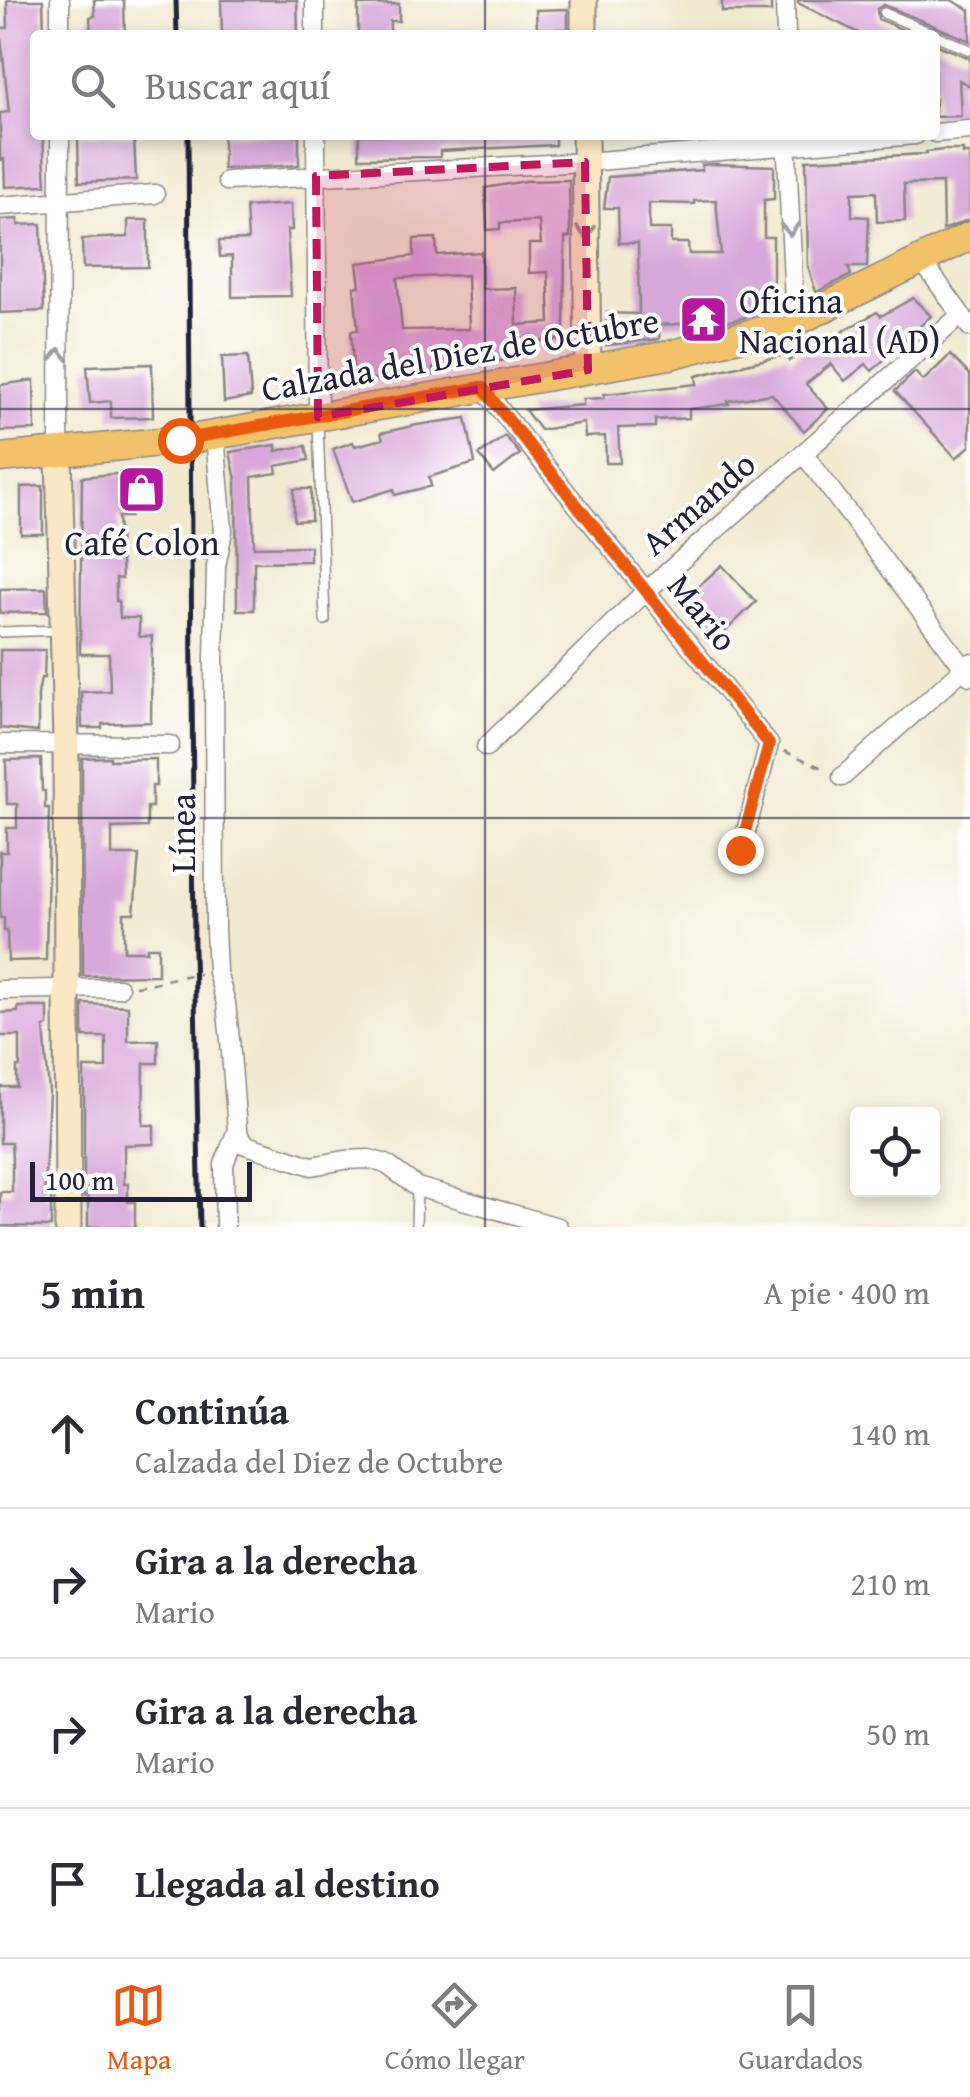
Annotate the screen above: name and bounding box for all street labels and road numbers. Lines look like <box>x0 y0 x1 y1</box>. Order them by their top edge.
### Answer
street label: Calzada del Diez de Octubre <box>257 294 663 414</box>
street label: Armando <box>630 439 766 567</box>
street label: Mario <box>656 562 750 662</box>
street label: Línea <box>157 793 208 873</box>

